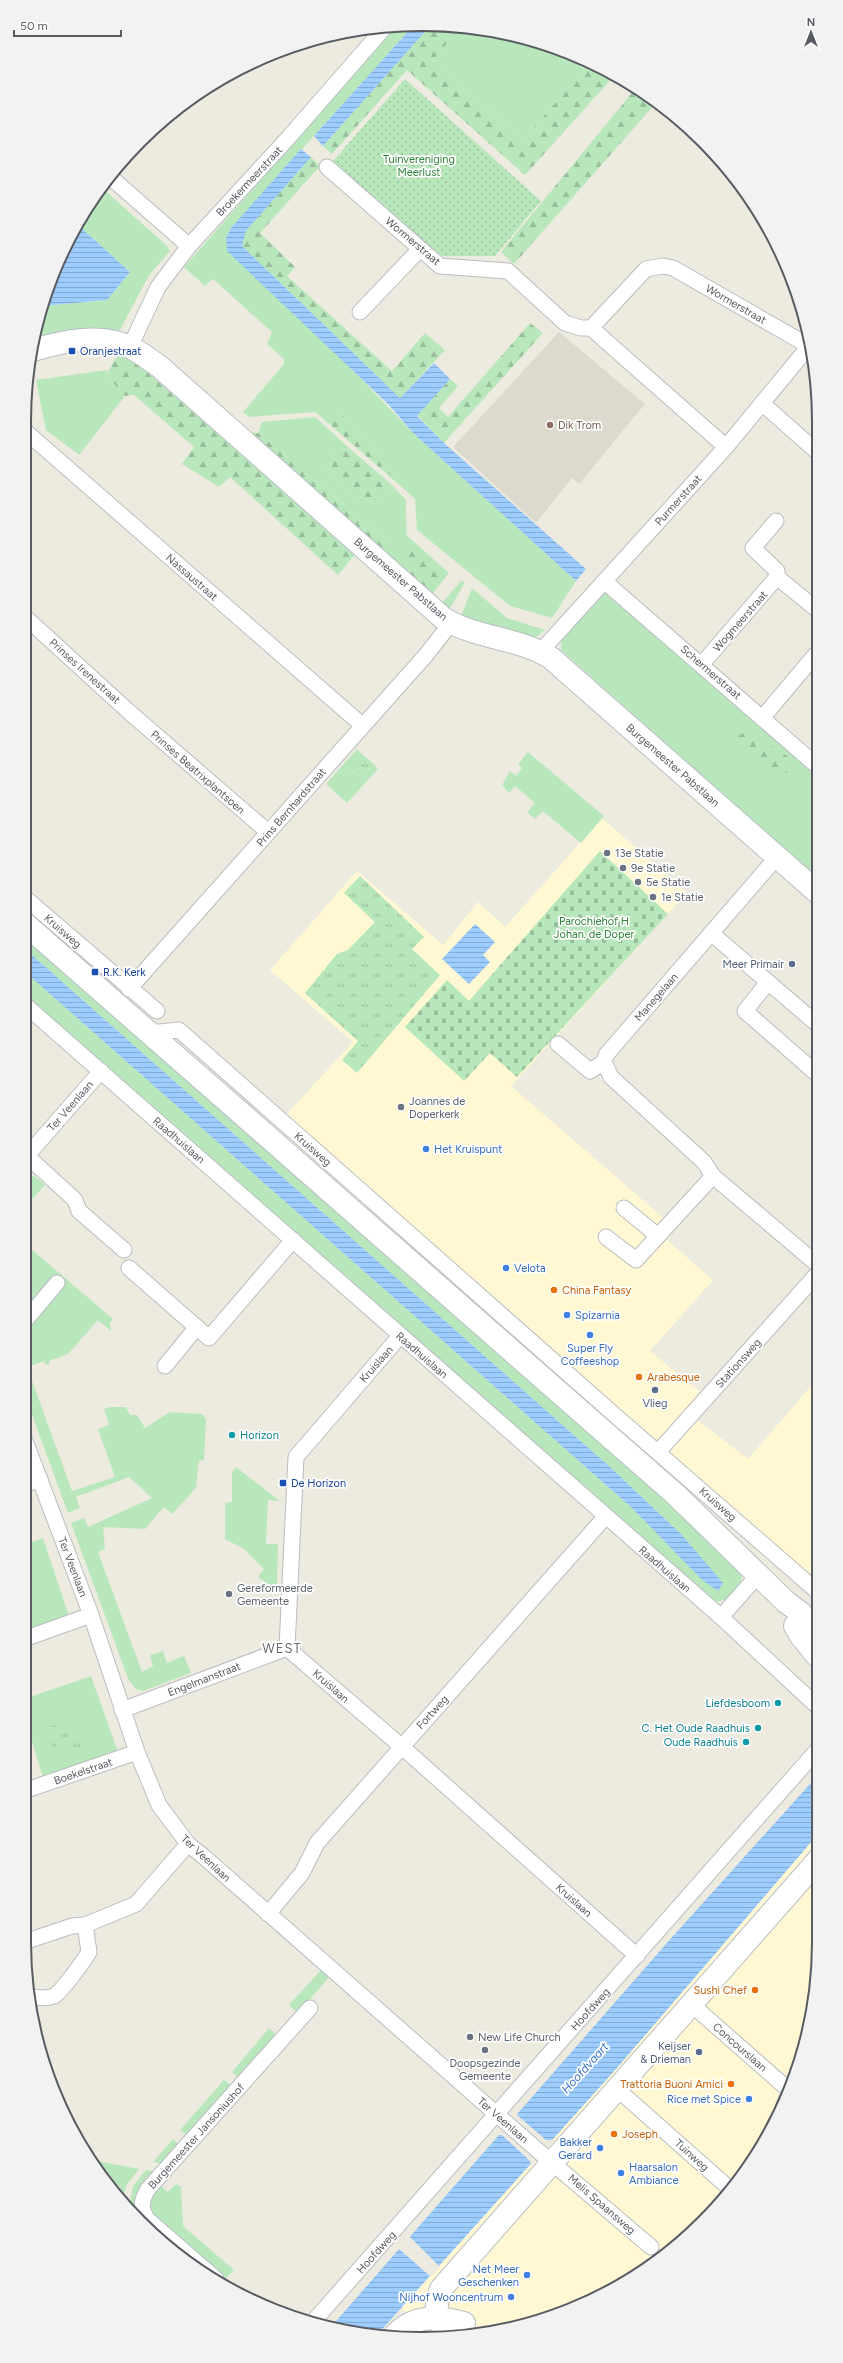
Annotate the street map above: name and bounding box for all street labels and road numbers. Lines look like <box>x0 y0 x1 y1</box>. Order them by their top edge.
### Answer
street label: Broekermeerstraat <box>213 144 285 219</box>
street label: Wormerstraat <box>383 215 443 268</box>
street label: Wormerstraat <box>703 282 768 327</box>
street label: Purmerstraat <box>652 472 704 528</box>
street label: Burgemeester Pabstlaan <box>351 535 450 623</box>
street label: Nassaustraat <box>163 551 220 603</box>
street label: Wogmeerstraat <box>710 588 770 654</box>
street label: Prinses Irenestraat <box>47 636 123 707</box>
street label: Schermerstraat <box>678 643 744 702</box>
street label: Burgemeester Pabstlaan <box>623 721 722 809</box>
street label: Prinses Beatrixplantsoen <box>148 728 247 817</box>
street label: Prins Bernhardstraat <box>254 766 329 849</box>
street label: Kruisweg <box>41 912 84 951</box>
street label: Manegelaan <box>632 971 681 1024</box>
street label: Ter Veenlaan <box>45 1078 96 1134</box>
street label: Raadhuislaan <box>150 1114 207 1166</box>
street label: Kruisweg <box>291 1130 334 1169</box>
street label: Raadhuislaan <box>393 1329 450 1381</box>
street label: Stationsweg <box>713 1336 764 1391</box>
street label: Kruislaan <box>357 1343 396 1385</box>
street label: Kruisweg <box>696 1485 739 1524</box>
street label: Ter Veenlaan <box>55 1535 90 1599</box>
street label: Raadhuislaan <box>636 1543 693 1595</box>
street label: Engelmanstraat <box>166 1660 242 1699</box>
street label: Kruislaan <box>310 1667 352 1706</box>
street label: Fortweg <box>414 1693 451 1732</box>
street label: Boekelstraat <box>52 1755 114 1788</box>
street label: Ter Veenlaan <box>178 1832 233 1885</box>
street label: Kruislaan <box>553 1881 594 1920</box>
street label: Hoofdweg <box>568 1985 613 2033</box>
street label: Concourslaan <box>710 2020 769 2074</box>
street label: Burgemeester Jansoniushof <box>146 2080 248 2192</box>
street label: Ter Veenlaan <box>475 2095 531 2146</box>
street label: Tuinweg <box>672 2137 711 2174</box>
street label: Melis Spaansweg <box>565 2172 638 2237</box>
street label: Hoofdweg <box>354 2228 399 2276</box>

